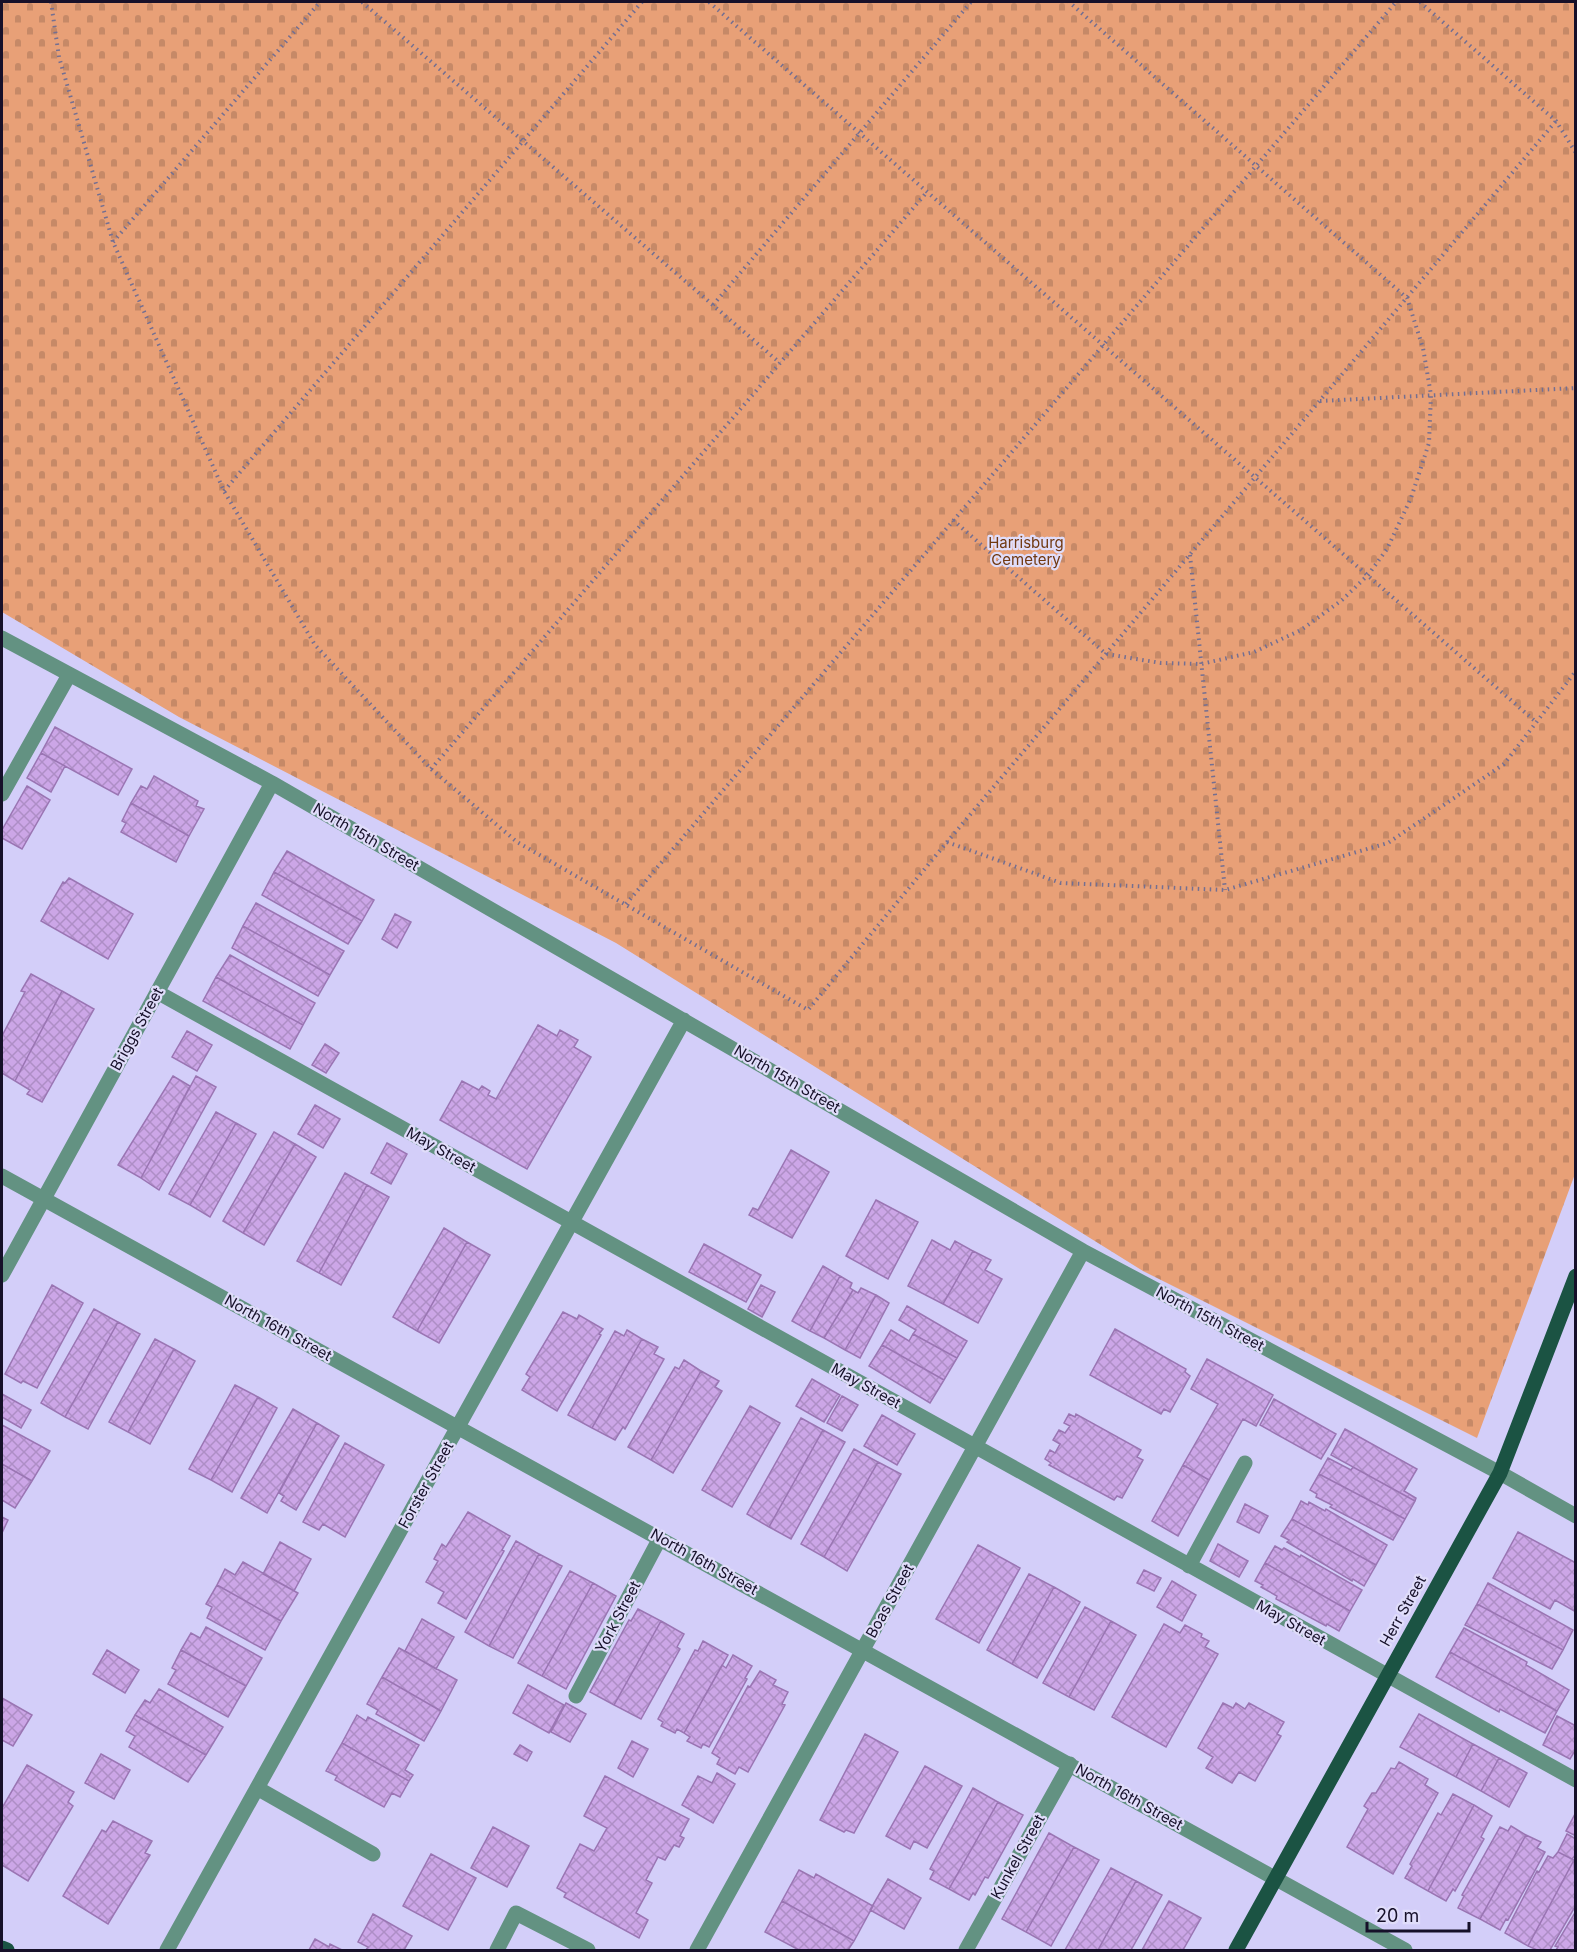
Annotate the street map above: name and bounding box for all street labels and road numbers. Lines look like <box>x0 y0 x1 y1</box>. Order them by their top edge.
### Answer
street label: North 15th Street <box>310 798 423 875</box>
street label: Briggs Street <box>106 984 167 1074</box>
street label: North 15th Street <box>731 1040 844 1117</box>
street label: May Street <box>403 1123 479 1177</box>
street label: North 15th Street <box>1153 1282 1268 1355</box>
street label: North 16th Street <box>221 1290 335 1365</box>
street label: May Street <box>828 1359 904 1413</box>
street label: Forster Street <box>394 1438 457 1532</box>
street label: North 16th Street <box>647 1524 761 1599</box>
street label: Boas Street <box>861 1560 918 1641</box>
street label: Herr Street <box>1375 1572 1430 1649</box>
street label: York Street <box>591 1577 644 1656</box>
street label: May Street <box>1253 1596 1329 1650</box>
street label: North 16th Street <box>1072 1759 1186 1834</box>
street label: Kunkel Street <box>986 1811 1049 1903</box>

